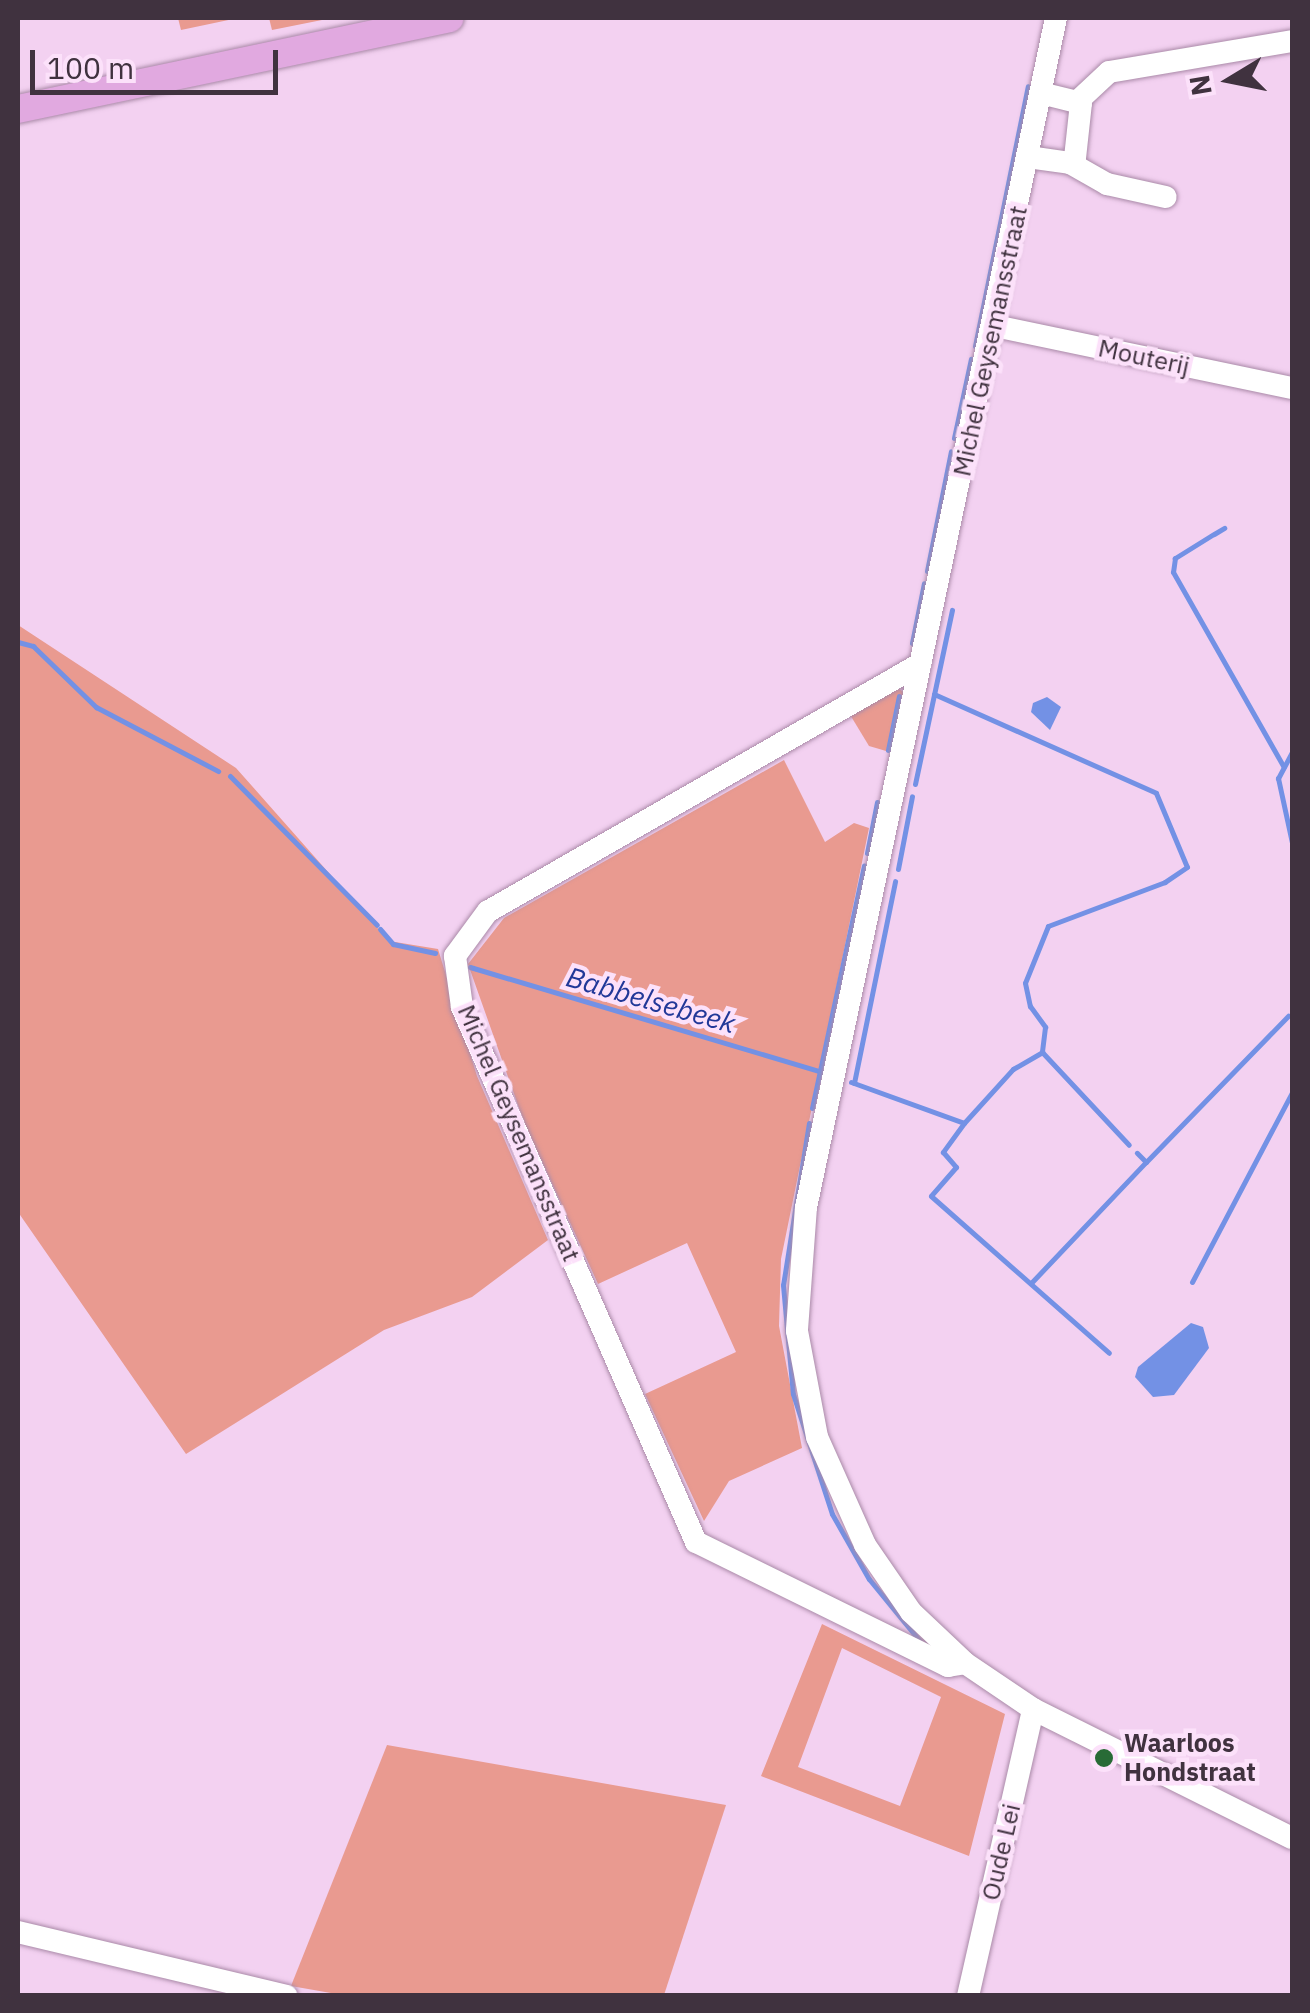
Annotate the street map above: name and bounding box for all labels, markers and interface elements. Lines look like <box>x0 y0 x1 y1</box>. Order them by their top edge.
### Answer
scale bar <box>35 30 282 92</box>
north arrow <box>1180 30 1280 130</box>
text: 100 m <box>47 48 134 87</box>
text: N <box>1180 72 1220 98</box>
street label: Michel Geysemansstraat <box>947 203 1033 479</box>
street label: Mouterij <box>1096 333 1192 381</box>
water label: Babbelsebeek <box>563 960 739 1040</box>
street label: Michel Geysemansstraat <box>451 1000 587 1266</box>
place label: Waarloos Hondstraat <box>1124 1729 1256 1788</box>
marker: Waarloos Hondstraat <box>1093 1747 1115 1769</box>
street label: Oude Lei <box>975 1801 1027 1903</box>

